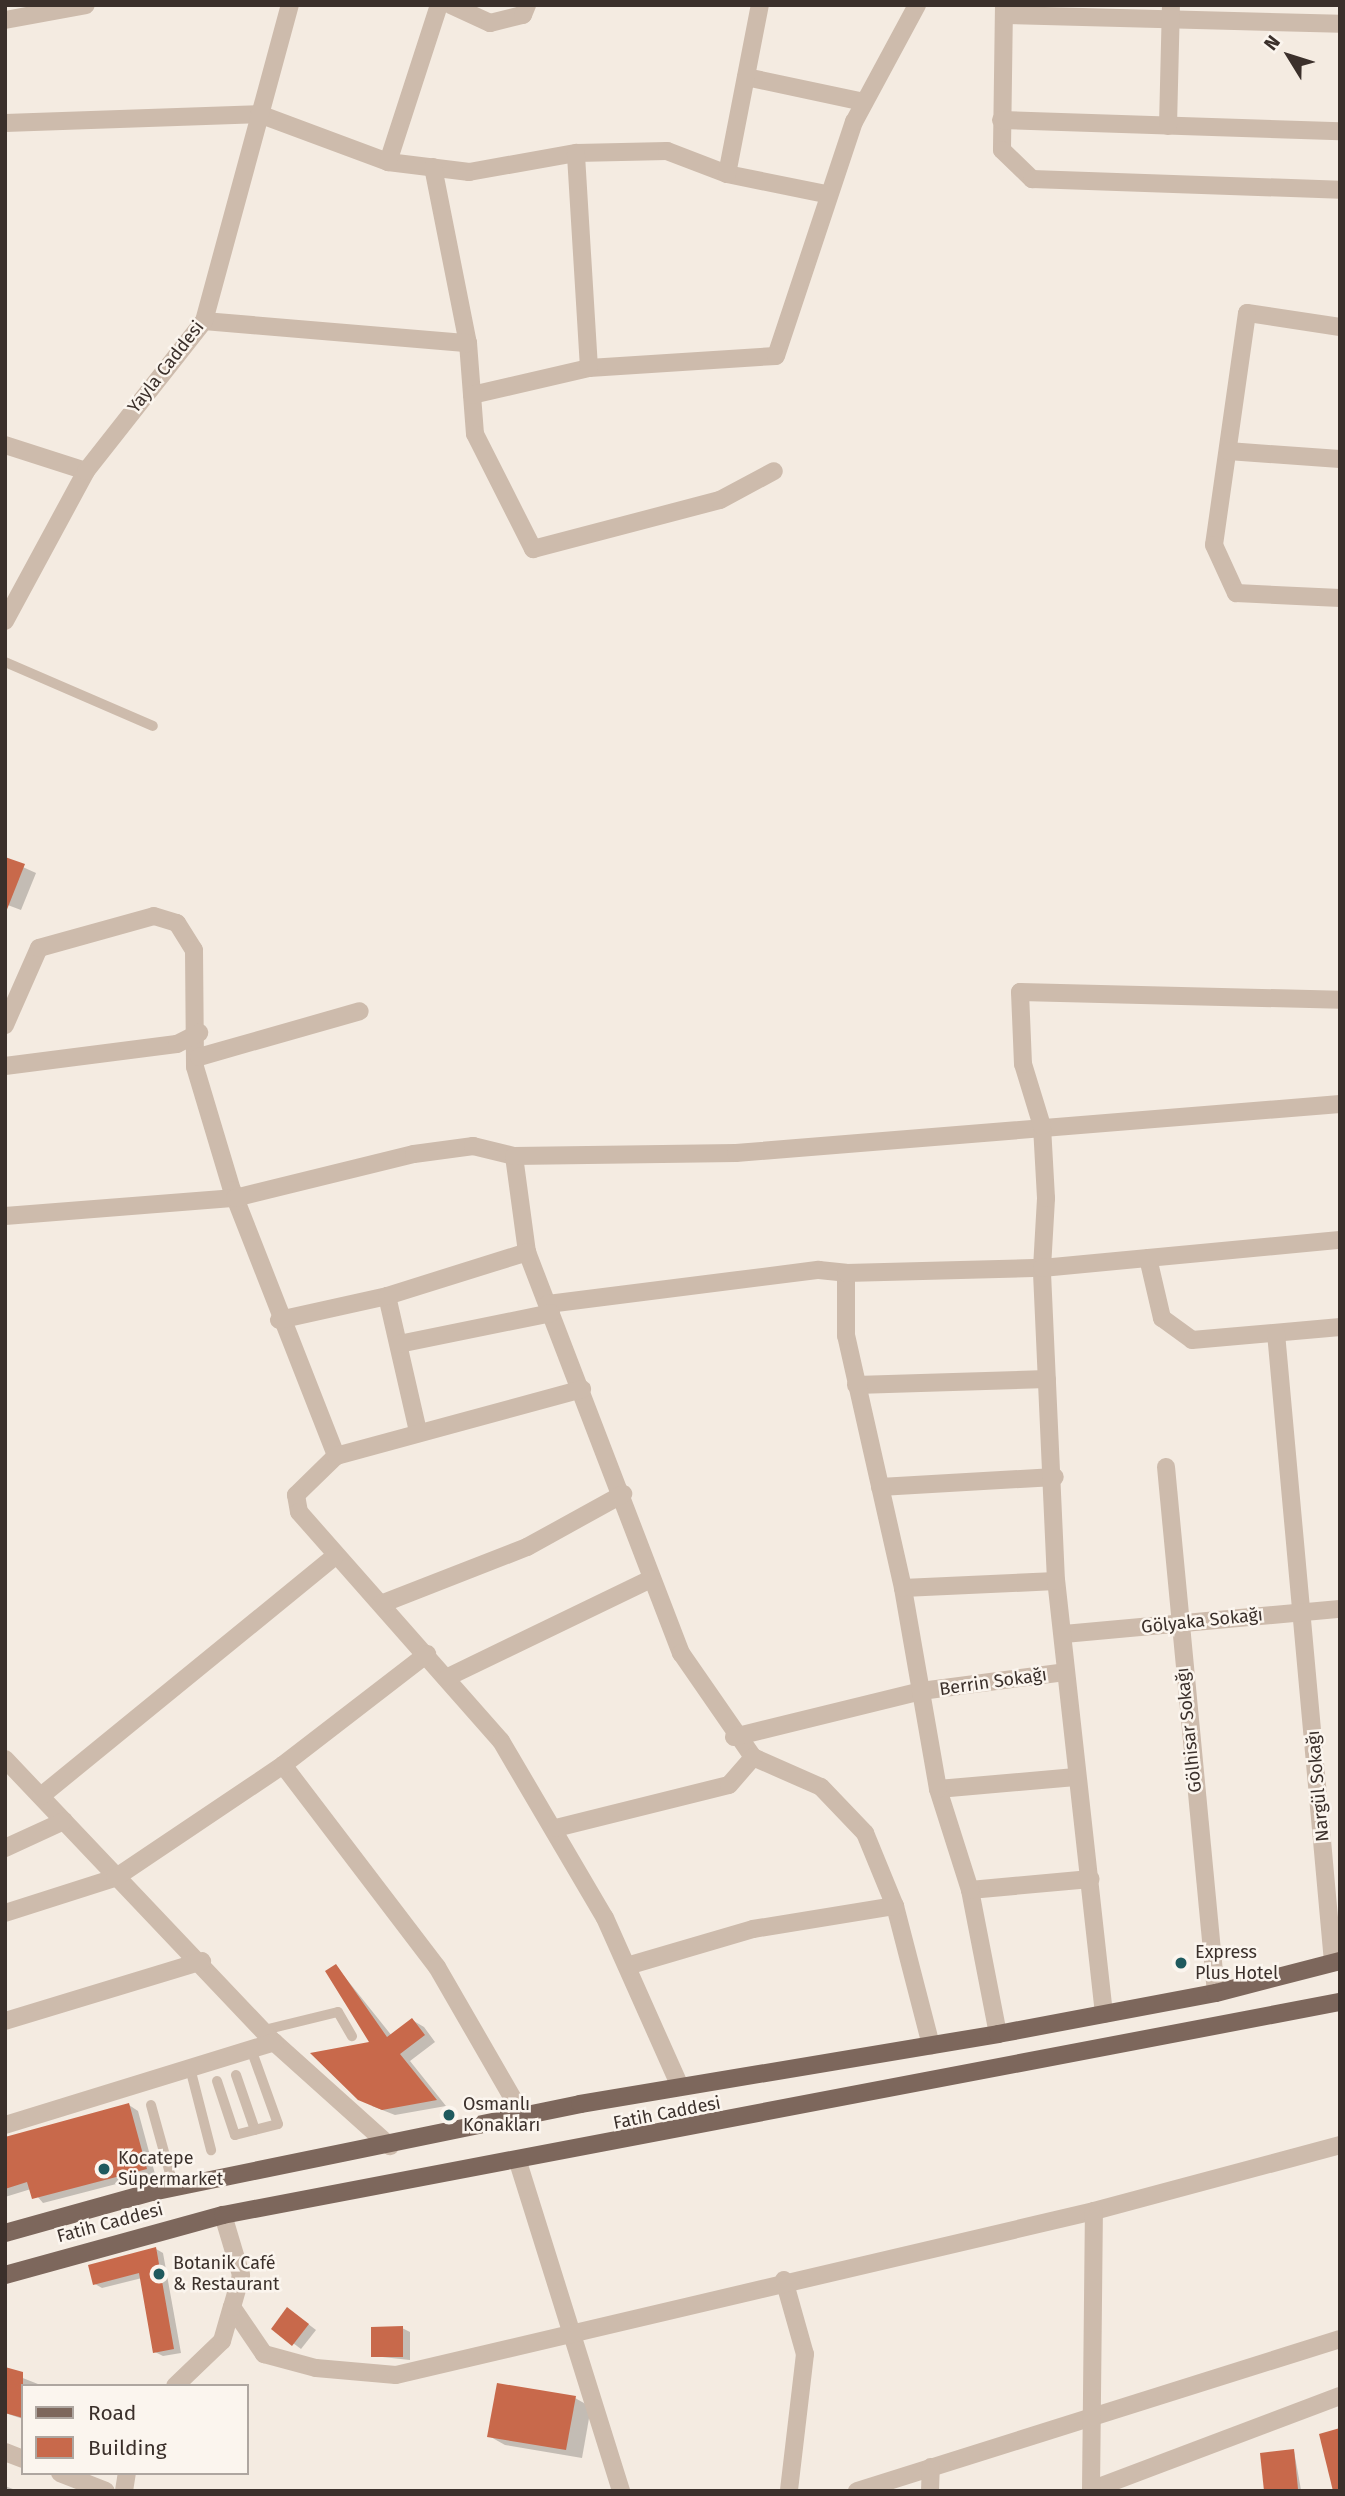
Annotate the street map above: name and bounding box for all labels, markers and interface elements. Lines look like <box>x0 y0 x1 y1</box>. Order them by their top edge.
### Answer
north arrow <box>1254 21 1324 91</box>
text: N <box>1259 31 1285 55</box>
street label: Yayla Caddesi <box>123 317 209 417</box>
street label: Gölyaka Sokağı <box>1140 1604 1264 1638</box>
street label: Berrin Sokağı <box>938 1664 1048 1700</box>
street label: Gölhisar Sokağı <box>1172 1666 1206 1794</box>
street label: Nargül Sokağı <box>1302 1729 1334 1843</box>
place label: Express Plus Hotel <box>1195 1942 1278 1984</box>
marker: Express Plus Hotel <box>1173 1955 1189 1971</box>
street label: Fatih Caddesi <box>611 2092 723 2134</box>
place label: Osmanlı Konakları <box>463 2094 540 2136</box>
marker: Osmanlı Konakları <box>441 2107 457 2123</box>
place label: Kocatepe Süpermarket <box>118 2148 223 2190</box>
marker: Kocatepe Süpermarket <box>96 2161 112 2177</box>
street label: Fatih Caddesi <box>55 2198 165 2248</box>
place label: Botanik Café & Restaurant <box>173 2253 280 2296</box>
marker: Botanik Café & Restaurant <box>151 2266 167 2282</box>
legend <box>21 2384 248 2475</box>
text: Road <box>88 2400 136 2426</box>
text: Building <box>88 2435 167 2461</box>

